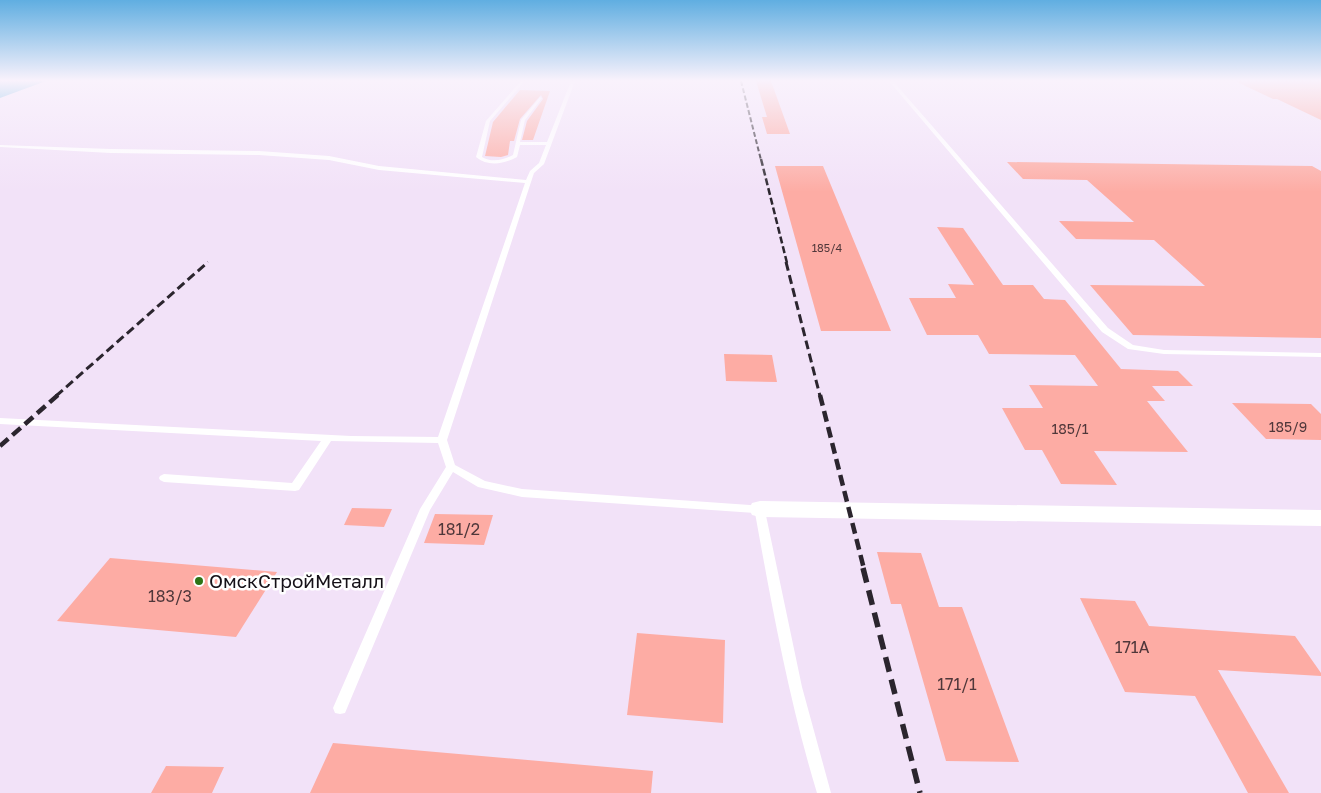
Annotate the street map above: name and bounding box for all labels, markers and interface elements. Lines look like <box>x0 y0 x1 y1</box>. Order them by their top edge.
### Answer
house number: 185/4 <box>812 241 842 254</box>
house number: 185/9 <box>1269 418 1307 435</box>
house number: 185/1 <box>1052 420 1089 437</box>
house number: 181/2 <box>438 519 480 539</box>
place label: ОмскСтройМеталл <box>209 569 384 592</box>
marker: ОмскСтройМеталл <box>193 575 205 587</box>
house number: 183/3 <box>148 586 192 606</box>
house number: 171А <box>1115 637 1150 657</box>
house number: 171/1 <box>937 674 977 694</box>

